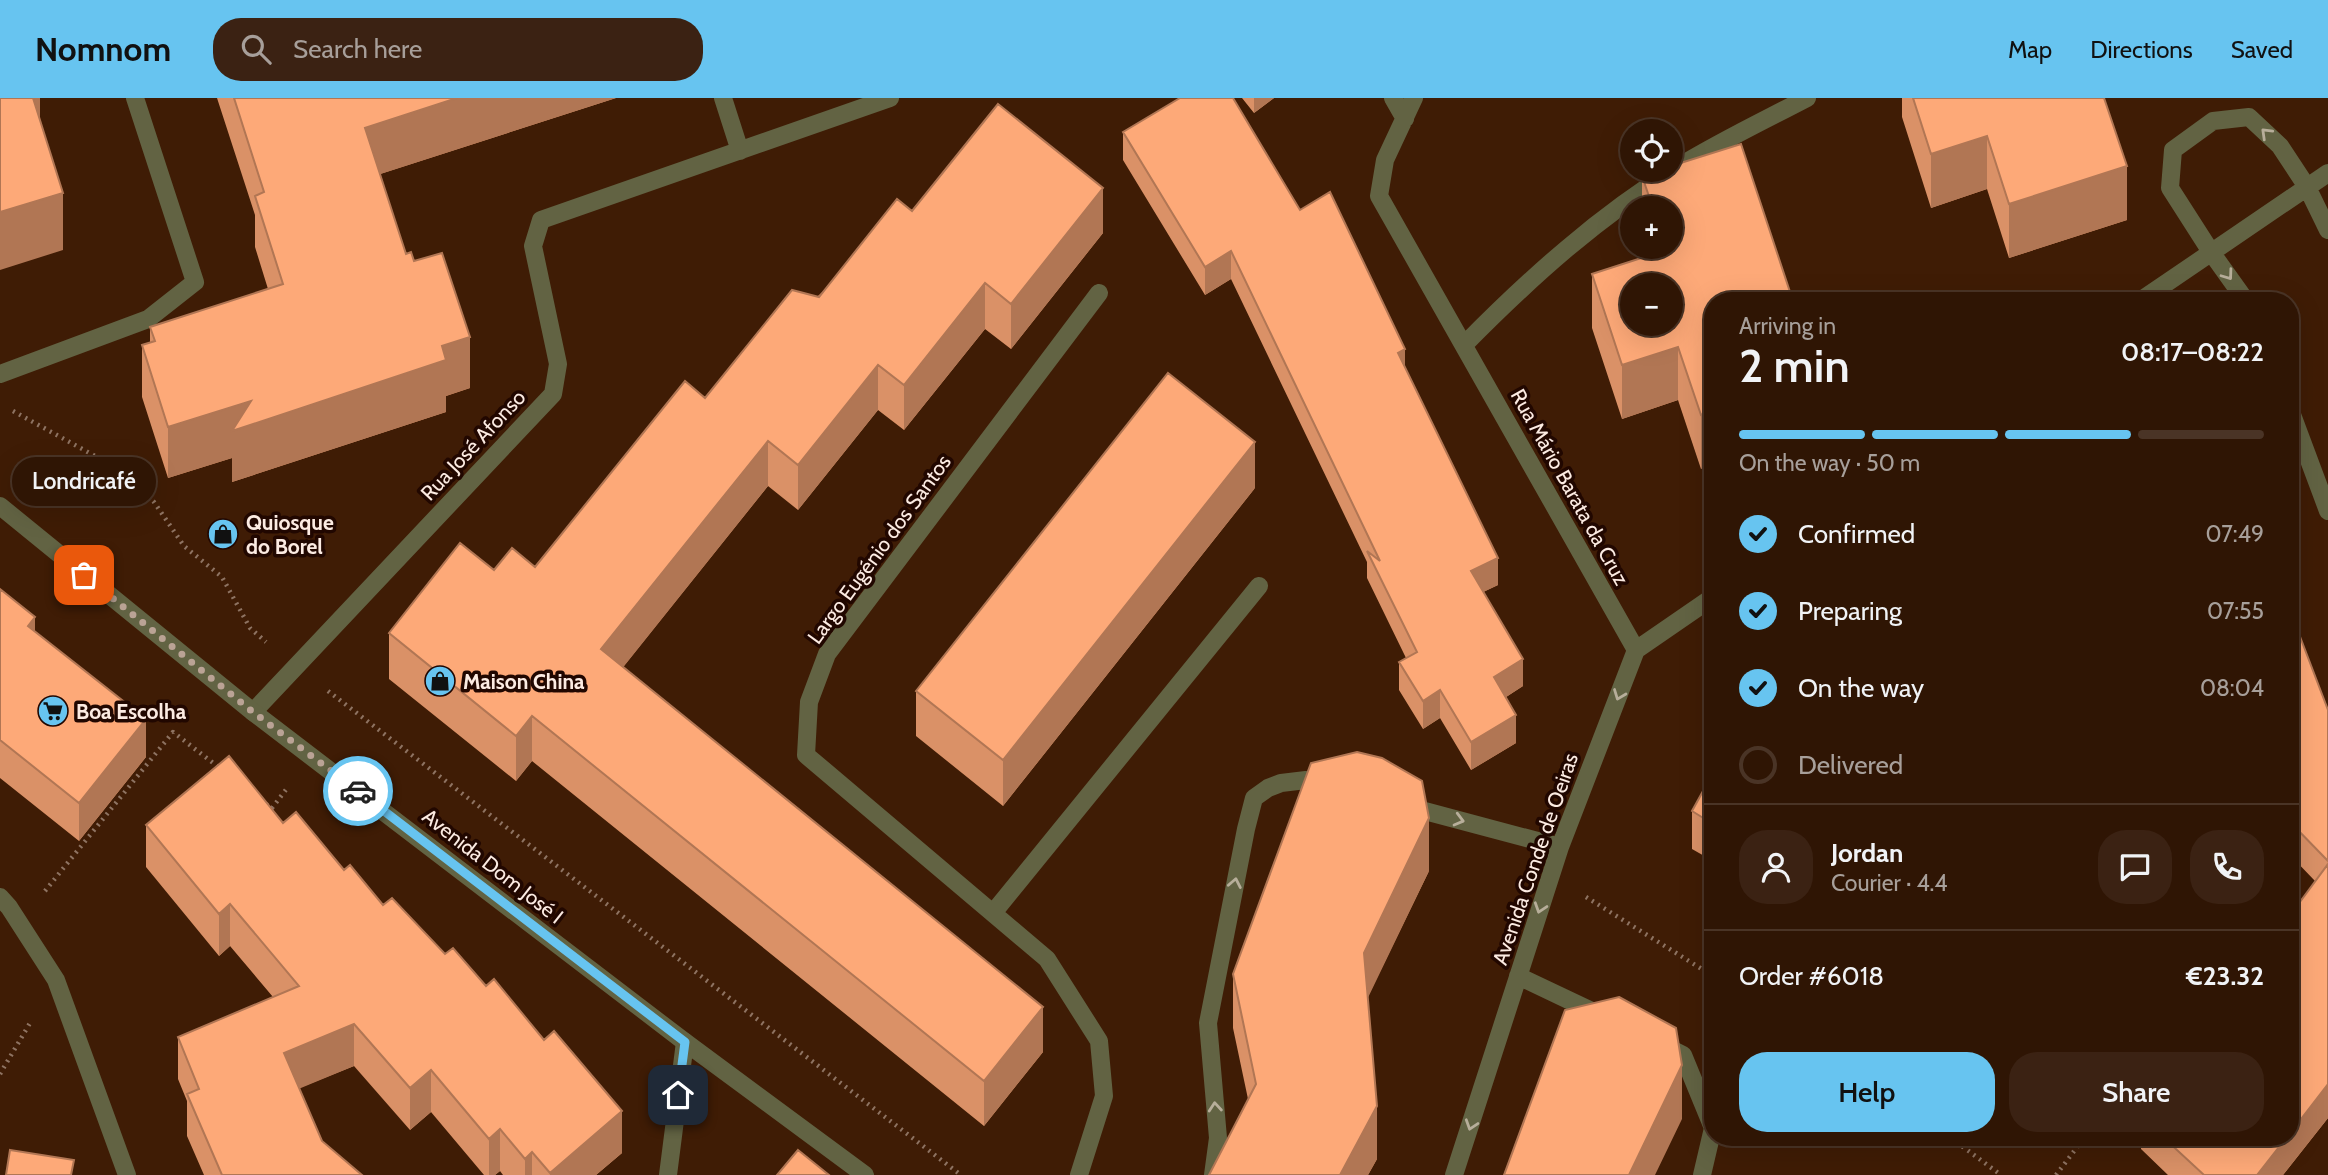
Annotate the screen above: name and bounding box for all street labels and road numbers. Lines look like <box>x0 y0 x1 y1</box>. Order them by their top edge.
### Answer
street label: Rua José Afonso <box>415 385 531 505</box>
street label: Rua Mário Barata da Cruz <box>1506 385 1634 589</box>
street label: Largo Eugénio dos Santos <box>802 449 956 648</box>
street label: Avenida Conde de Oeiras <box>1487 749 1583 968</box>
street label: Avenida Dom José I <box>418 803 568 929</box>

